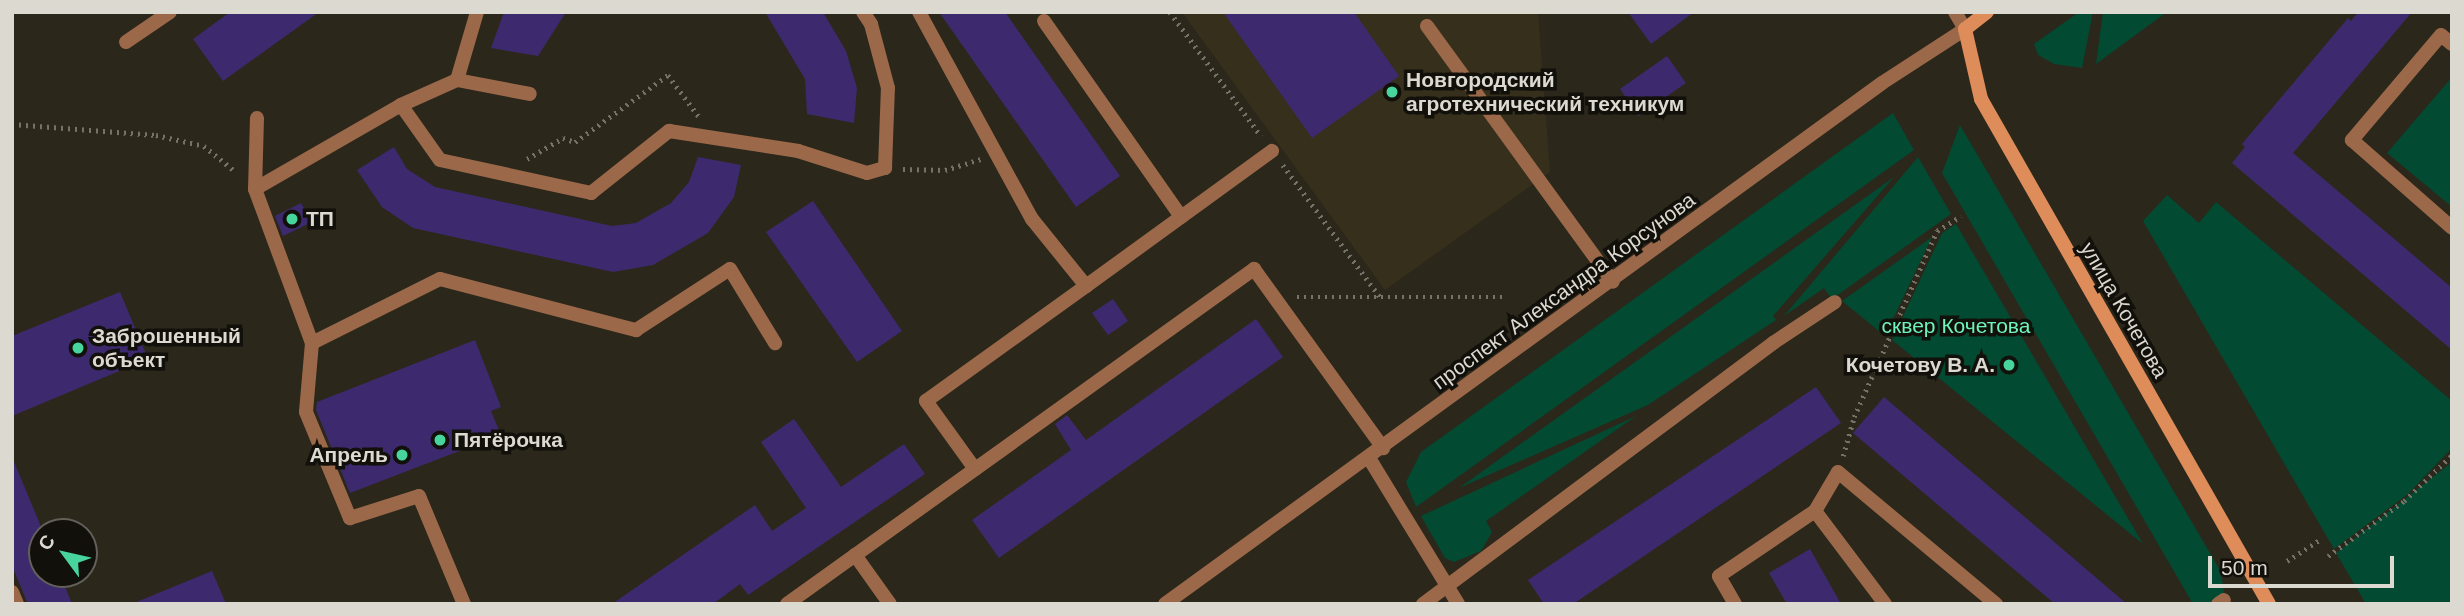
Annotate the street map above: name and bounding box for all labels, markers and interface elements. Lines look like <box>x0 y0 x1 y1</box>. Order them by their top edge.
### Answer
place label: Новгородский агротехнический техникум <box>1406 67 1684 117</box>
marker: Новгородский агротехнический техникум <box>1384 84 1400 100</box>
street label: проспект Александра Корсунова <box>1428 187 1700 395</box>
place label: ТП <box>306 206 334 232</box>
marker: ТП <box>284 211 300 227</box>
street label: улица Кочетова <box>2075 238 2173 382</box>
park label: сквер Кочетова <box>1882 313 2030 339</box>
place label: Заброшенный объект <box>92 323 241 373</box>
marker: Заброшенный объект <box>70 340 86 356</box>
place label: Кочетову В. А. <box>1846 352 1995 378</box>
marker: Кочетову В. А. <box>2001 357 2017 373</box>
place label: Пятёрочка <box>454 427 563 453</box>
marker: Пятёрочка <box>432 432 448 448</box>
place label: Апрель <box>309 442 388 468</box>
marker: Апрель <box>394 447 410 463</box>
north arrow <box>28 518 98 588</box>
text: С <box>34 531 59 554</box>
scale bar <box>2212 542 2398 586</box>
text: 50 m <box>2221 556 2268 579</box>

